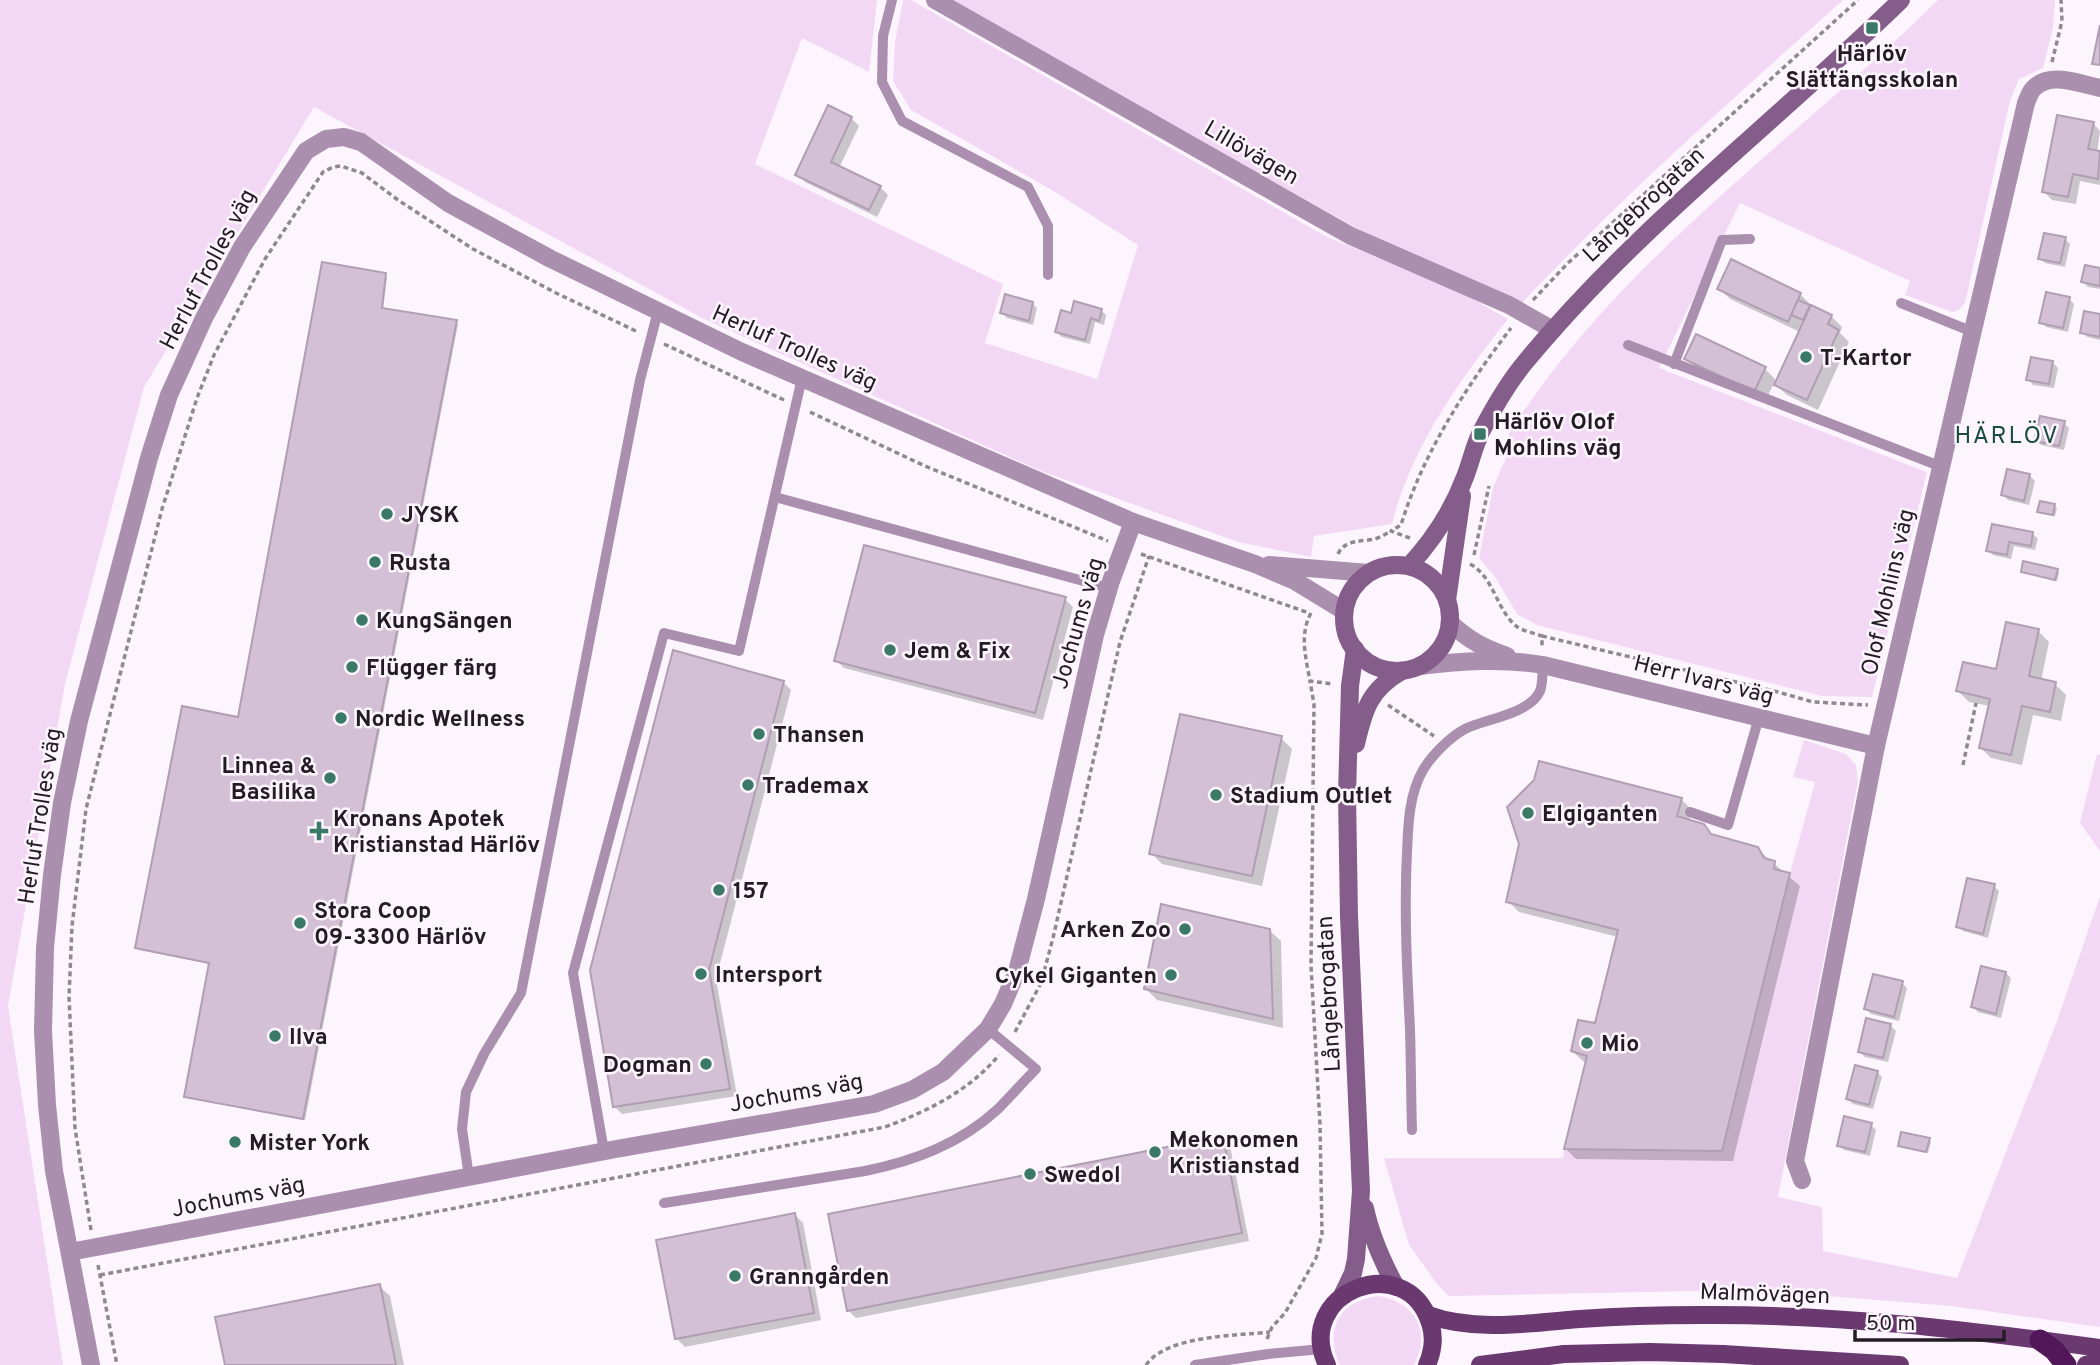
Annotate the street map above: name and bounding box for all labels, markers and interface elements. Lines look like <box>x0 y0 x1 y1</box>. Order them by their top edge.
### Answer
marker: Härlöv Slättängsskolan <box>1864 20 1880 36</box>
place label: Härlöv Slättängsskolan <box>1786 41 1958 96</box>
street label: Lillövägen <box>1198 115 1304 193</box>
street label: Långebrogatan <box>1578 142 1712 270</box>
street label: Herluf Trolles väg <box>155 185 264 356</box>
street label: Herluf Trolles väg <box>707 300 881 399</box>
place label: T-Kartor <box>1820 345 1912 374</box>
marker: T-Kartor <box>1798 349 1814 365</box>
place label: Härlöv Olof Mohlins väg <box>1494 409 1622 464</box>
district label: HÄRLÖV <box>1954 420 2060 452</box>
marker: Härlöv Olof Mohlins väg <box>1472 426 1488 442</box>
place label: JYSK <box>401 502 460 531</box>
marker: JYSK <box>379 506 395 522</box>
street label: Olof Mohlins väg <box>1856 506 1923 679</box>
place label: Rusta <box>389 550 451 579</box>
marker: Rusta <box>367 554 383 570</box>
street label: Jochums väg <box>1047 555 1112 693</box>
place label: KungSängen <box>376 608 513 637</box>
marker: KungSängen <box>354 612 370 628</box>
place label: Jem & Fix <box>904 638 1011 667</box>
marker: Jem & Fix <box>882 642 898 658</box>
street label: Herr Ivars väg <box>1630 650 1776 713</box>
place label: Flügger färg <box>366 655 497 684</box>
marker: Flügger färg <box>344 659 360 675</box>
place label: Nordic Wellness <box>355 706 525 735</box>
marker: Nordic Wellness <box>333 710 349 726</box>
place label: Thansen <box>773 722 865 751</box>
street label: Herluf Trolles väg <box>13 726 70 907</box>
marker: Thansen <box>751 726 767 742</box>
place label: Linnea & Basilika <box>221 753 316 808</box>
marker: Linnea & Basilika <box>322 770 338 786</box>
place label: Trademax <box>762 773 869 802</box>
marker: Trademax <box>740 777 756 793</box>
place label: Stadium Outlet <box>1230 783 1392 812</box>
marker: Stadium Outlet <box>1208 787 1224 803</box>
place label: Elgiganten <box>1542 801 1658 830</box>
marker: Elgiganten <box>1520 805 1536 821</box>
place label: Kronans Apotek Kristianstad Härlöv <box>333 806 540 861</box>
marker: Kronans Apotek Kristianstad Härlöv <box>311 823 327 839</box>
place label: 157 <box>733 878 769 907</box>
marker: 157 <box>711 882 727 898</box>
place label: Stora Coop 09-3300 Härlöv <box>314 898 487 953</box>
marker: Stora Coop 09-3300 Härlöv <box>292 915 308 931</box>
street label: Långebrogatan <box>1312 915 1349 1073</box>
place label: Arken Zoo <box>1060 917 1171 946</box>
marker: Arken Zoo <box>1177 921 1193 937</box>
place label: Intersport <box>715 962 823 991</box>
place label: Cykel Giganten <box>995 963 1157 992</box>
marker: Intersport <box>693 966 709 982</box>
marker: Cykel Giganten <box>1163 967 1179 983</box>
place label: Ilva <box>289 1024 328 1053</box>
marker: Ilva <box>267 1028 283 1044</box>
place label: Mio <box>1601 1031 1639 1060</box>
marker: Mio <box>1579 1035 1595 1051</box>
place label: Dogman <box>603 1052 692 1081</box>
marker: Dogman <box>698 1056 714 1072</box>
street label: Jochums väg <box>727 1068 866 1120</box>
place label: Mekonomen Kristianstad <box>1169 1127 1300 1182</box>
place label: Mister York <box>249 1130 370 1159</box>
marker: Mister York <box>227 1134 243 1150</box>
marker: Mekonomen Kristianstad <box>1147 1144 1163 1160</box>
place label: Swedol <box>1044 1162 1121 1191</box>
marker: Swedol <box>1022 1166 1038 1182</box>
street label: Jochums väg <box>169 1171 308 1226</box>
place label: Granngården <box>749 1264 889 1293</box>
marker: Granngården <box>727 1268 743 1284</box>
street label: Malmövägen <box>1699 1279 1831 1312</box>
scale bar <box>1855 1298 2004 1342</box>
text: 50 m <box>1866 1311 1915 1338</box>

